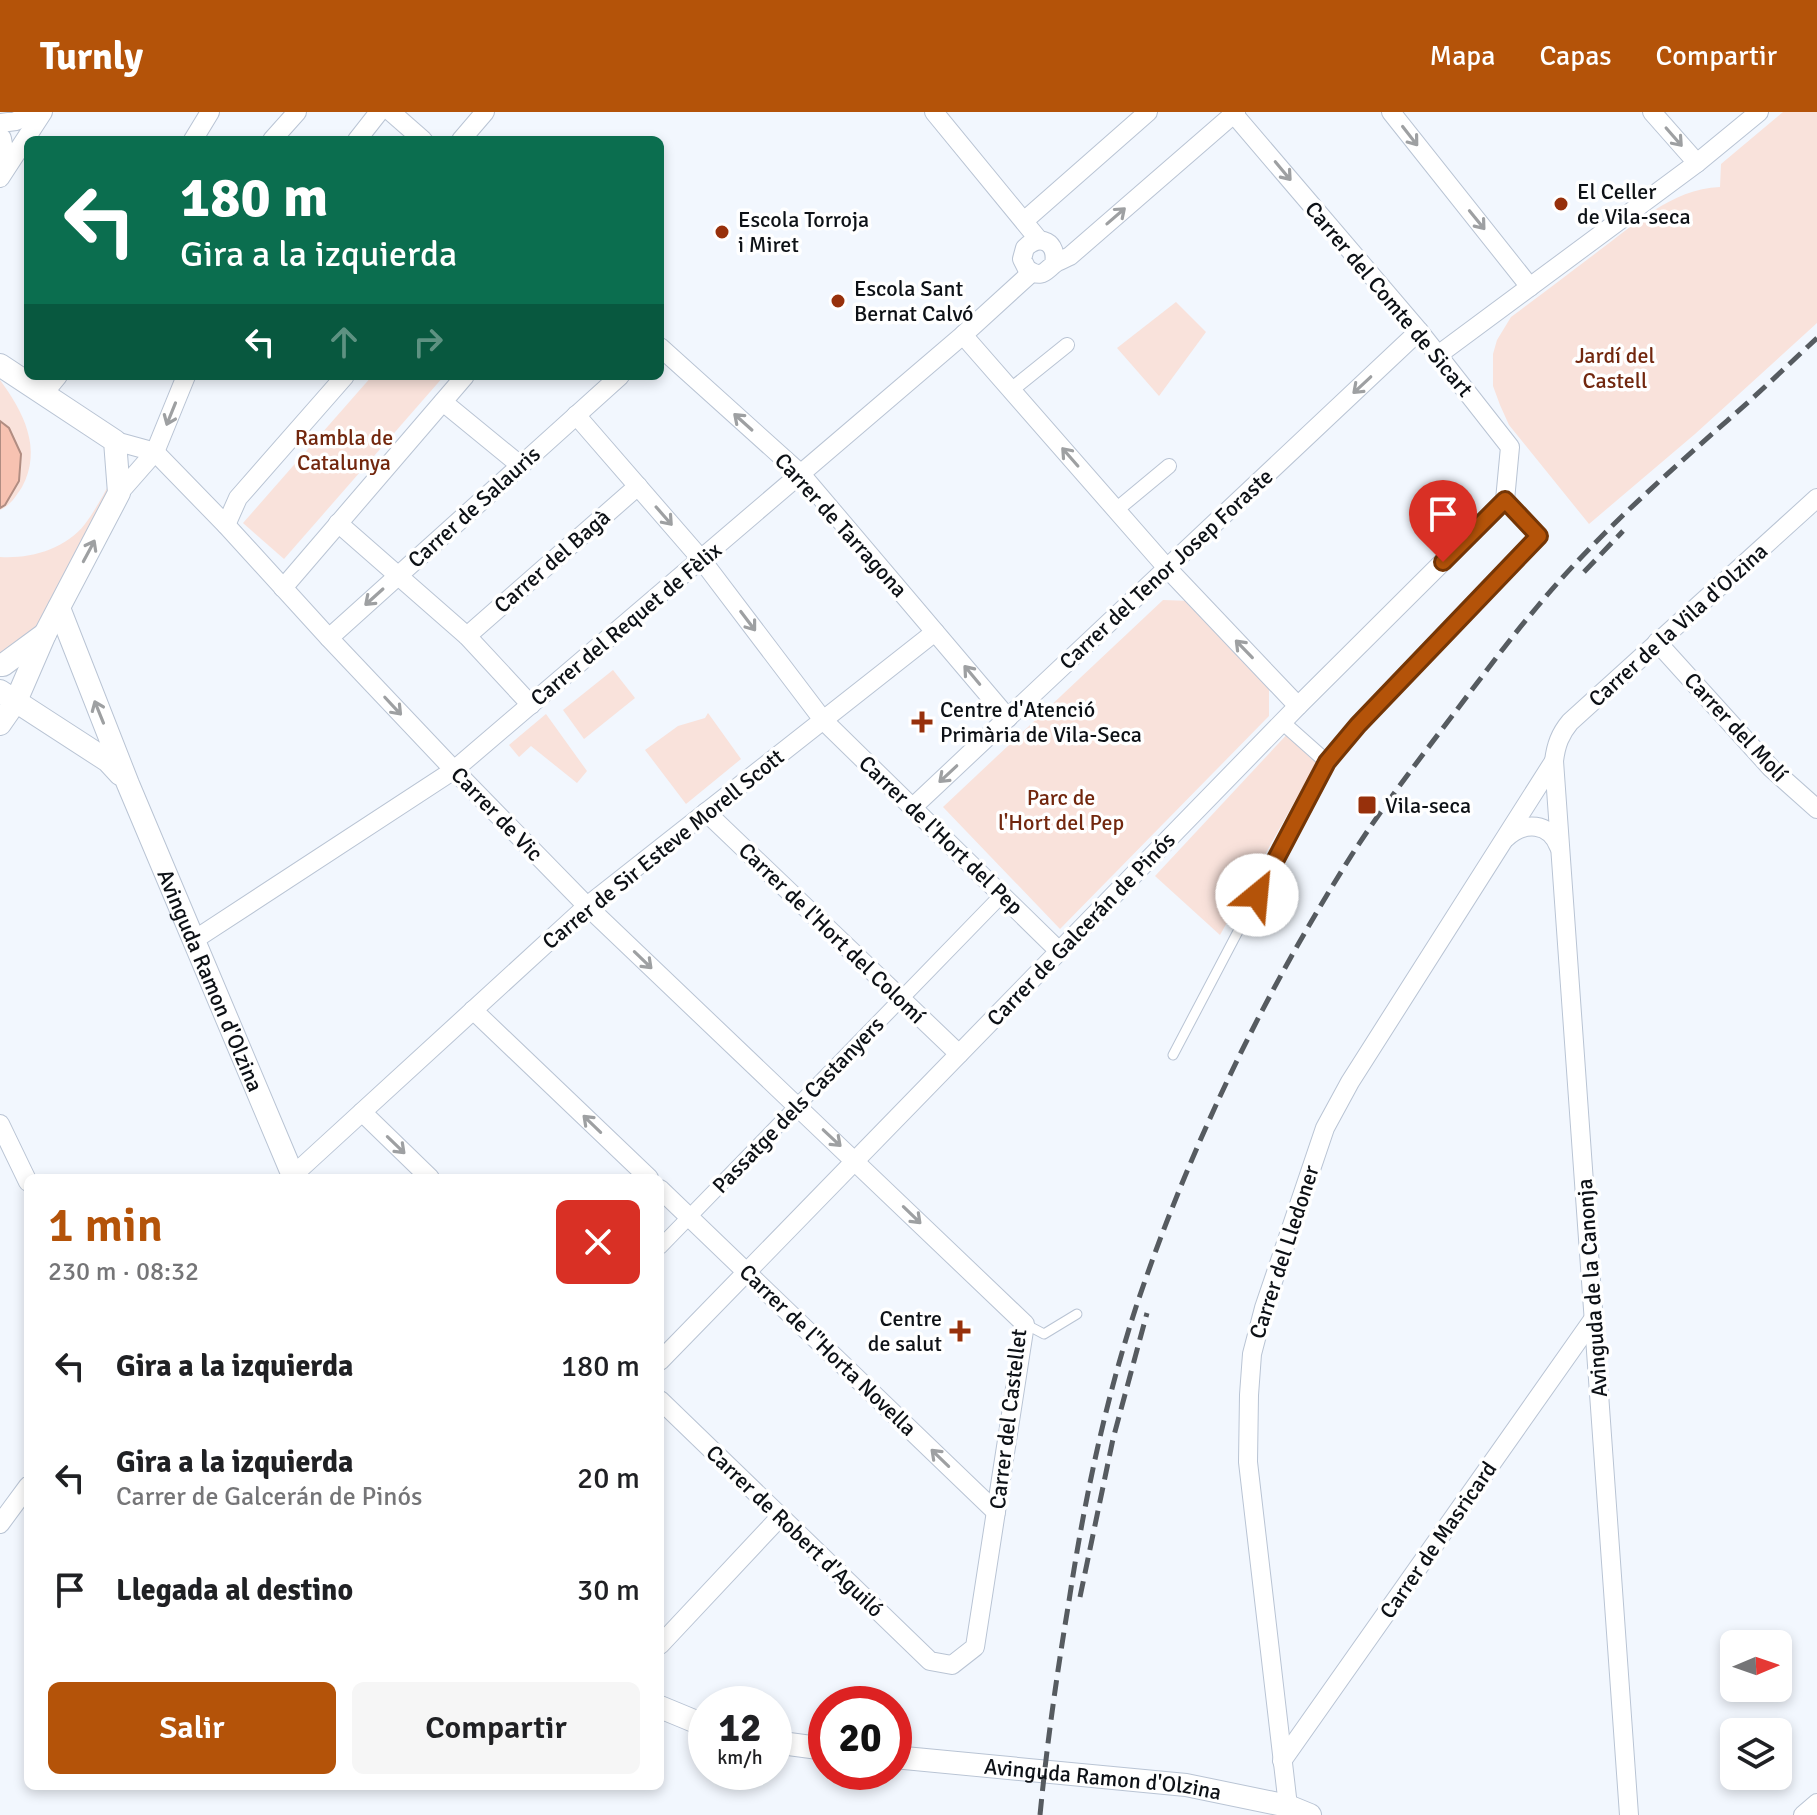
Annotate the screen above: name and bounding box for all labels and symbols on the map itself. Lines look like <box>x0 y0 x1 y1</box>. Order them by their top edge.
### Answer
one-way arrow <box>1401 125 1418 146</box>
one-way arrow <box>1665 127 1683 147</box>
one-way arrow <box>1274 161 1292 181</box>
place label: El Celler de Vila-seca <box>1577 178 1691 230</box>
marker: El Celler de Vila-seca <box>1552 195 1570 213</box>
street label: Carrer del Comte de Sicart <box>1299 196 1479 402</box>
place label: Escola Torroja i Miret <box>738 206 869 258</box>
one-way arrow <box>1105 208 1125 226</box>
one-way arrow <box>1468 209 1486 230</box>
marker: Escola Torroja i Miret <box>713 223 731 241</box>
place label: Escola Sant Bernat Calvó <box>854 275 974 327</box>
marker: Escola Sant Bernat Calvó <box>829 292 847 310</box>
park label: Jardí del Castell <box>1575 342 1655 394</box>
one-way arrow <box>1352 375 1372 394</box>
one-way arrow <box>162 401 177 426</box>
one-way arrow <box>733 413 754 432</box>
park label: Rambla de Catalunya <box>295 424 393 476</box>
street label: Carrer de Salauris <box>402 441 546 573</box>
street label: Carrer de Tarragona <box>769 447 913 603</box>
one-way arrow <box>1061 447 1079 467</box>
street label: Carrer del Tenor Josep Foraste <box>1054 463 1278 675</box>
pin <box>1409 480 1477 562</box>
street label: Carrer del Bagà <box>488 503 616 619</box>
one-way arrow <box>655 506 673 526</box>
street label: Carrer del Requet de Fèlix <box>525 536 727 712</box>
street label: Carrer de la Vila d'Olzina <box>1583 537 1773 713</box>
one-way arrow <box>81 539 97 563</box>
one-way arrow <box>365 587 385 605</box>
one-way arrow <box>740 610 757 632</box>
one-way arrow <box>1235 639 1254 659</box>
one-way arrow <box>963 665 981 685</box>
street label: Carrer del Molí <box>1679 667 1793 787</box>
one-way arrow <box>383 695 401 715</box>
place label: Centre d'Atenció Primària de Vila-Seca <box>940 696 1142 748</box>
one-way arrow <box>91 700 106 725</box>
marker: Centre d'Atenció Primària de Vila-Seca <box>911 711 933 733</box>
street label: Carrer de Sir Esteve Morell Scott <box>537 743 789 955</box>
street label: Carrer de l'Hort del Pep <box>853 750 1029 920</box>
street label: Carrer de Vic <box>445 761 549 867</box>
one-way arrow <box>939 764 959 783</box>
park label: Parc de l'Hort del Pep <box>998 784 1124 836</box>
place label: Vila-seca <box>1385 792 1471 819</box>
marker: Vila-seca <box>1356 794 1378 816</box>
street label: Carrer de Galcerán de Pinós <box>981 826 1181 1032</box>
street label: Carrer de l'Hort del Colomí <box>733 837 931 1029</box>
position arrow <box>1215 853 1299 937</box>
street label: Avinguda Ramon d'Olzina <box>152 865 269 1096</box>
one-way arrow <box>633 950 653 969</box>
street label: Passatge dels Castanyers <box>707 1011 889 1199</box>
one-way arrow <box>583 1115 603 1134</box>
one-way arrow <box>822 1129 842 1148</box>
one-way arrow <box>386 1135 405 1154</box>
street label: Carrer del Lledoner <box>1243 1162 1325 1342</box>
street label: Avinguda de la Canonja <box>1571 1178 1613 1398</box>
one-way arrow <box>901 1205 921 1223</box>
street label: Carrer de l''Horta Novella <box>734 1258 922 1442</box>
place label: Centre de salut <box>868 1305 942 1357</box>
marker: Centre de salut <box>949 1320 971 1342</box>
street label: Carrer del Castellet <box>984 1327 1032 1511</box>
street label: Carrer de Robert d'Aguiló <box>701 1439 889 1623</box>
one-way arrow <box>930 1448 950 1467</box>
street label: Carrer de Masricard <box>1374 1456 1502 1624</box>
north arrow <box>1720 1630 1792 1702</box>
speed limit sign: 20 <box>808 1686 912 1790</box>
street label: Avinguda Ramon d'Olzina <box>983 1752 1224 1805</box>

